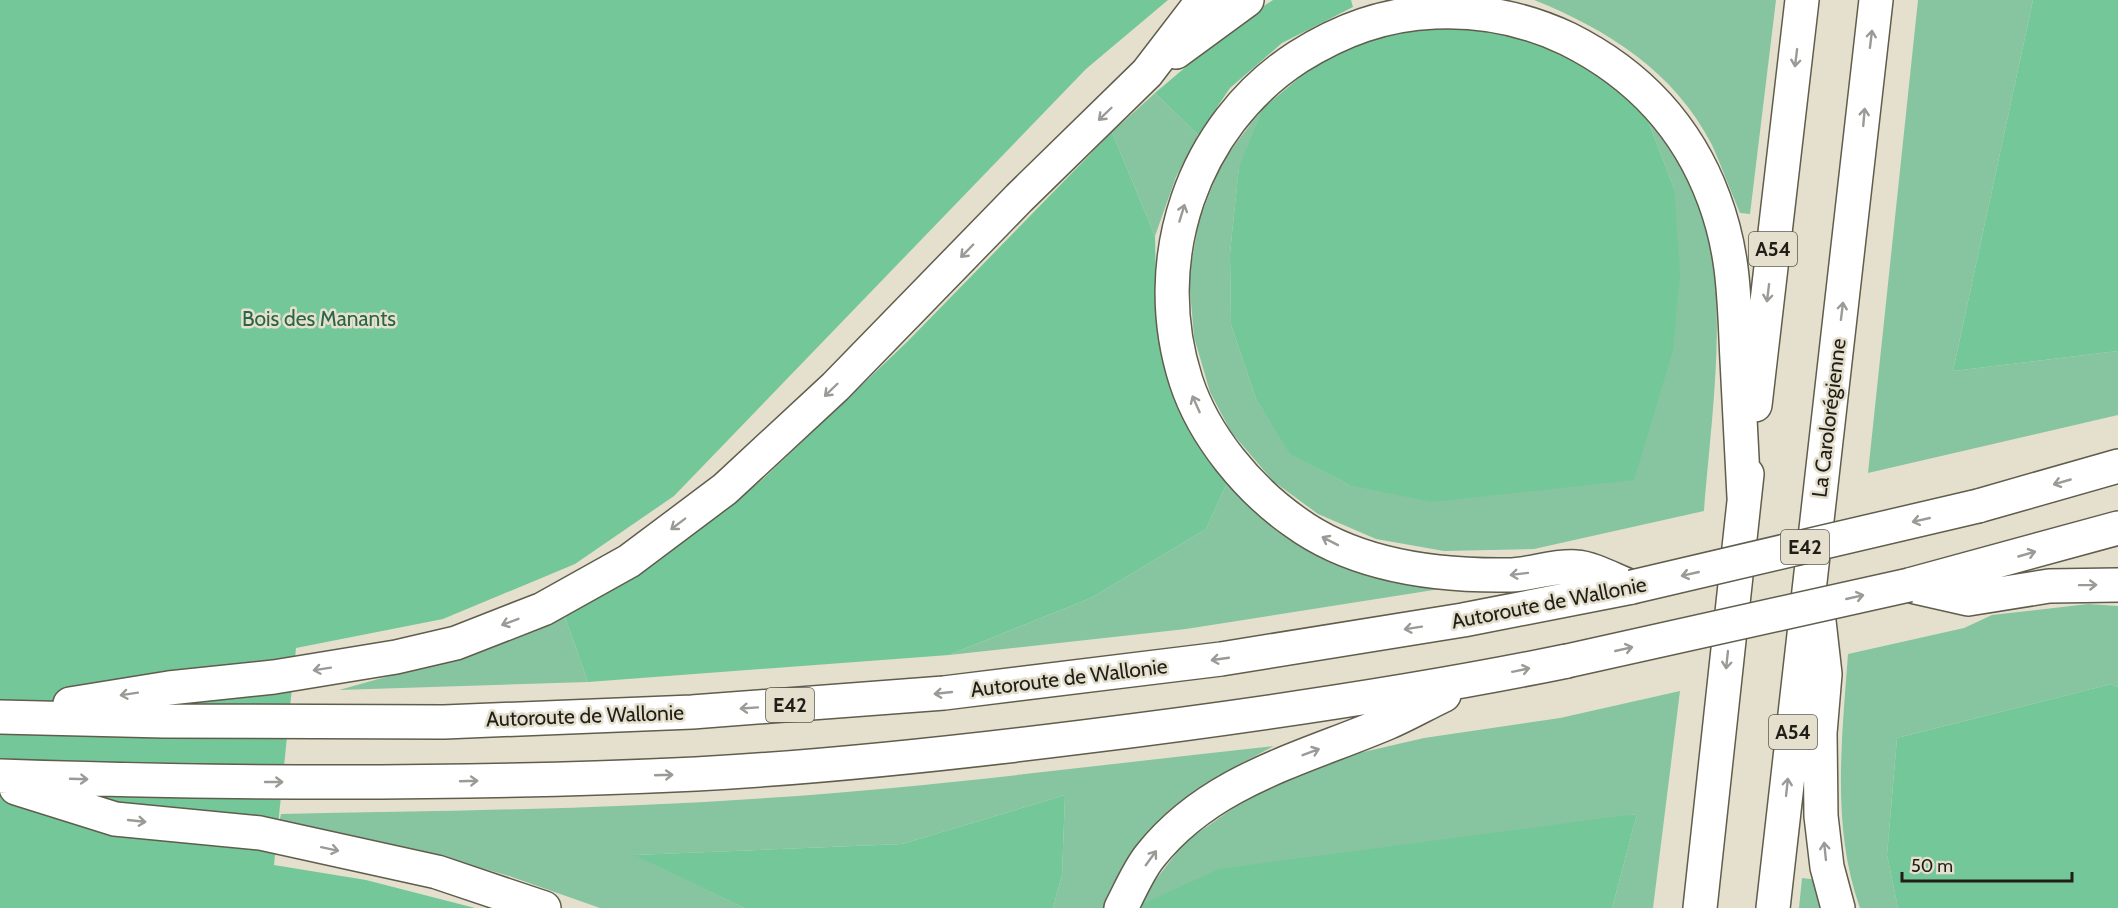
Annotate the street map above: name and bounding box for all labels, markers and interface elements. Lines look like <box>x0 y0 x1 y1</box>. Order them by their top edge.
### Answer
one-way arrow <box>1866 30 1877 50</box>
one-way arrow <box>1790 48 1801 68</box>
one-way arrow <box>1098 106 1113 121</box>
one-way arrow <box>1859 108 1870 127</box>
one-way arrow <box>1177 204 1188 223</box>
road number: A54 <box>1749 232 1797 266</box>
one-way arrow <box>960 244 974 259</box>
one-way arrow <box>1762 283 1773 303</box>
one-way arrow <box>1836 301 1847 321</box>
park label: Bois des Manants <box>242 306 396 331</box>
street label: La Carolorégienne <box>1806 337 1851 499</box>
one-way arrow <box>823 383 838 398</box>
one-way arrow <box>1190 395 1202 413</box>
one-way arrow <box>2053 477 2072 488</box>
one-way arrow <box>1911 514 1930 526</box>
one-way arrow <box>671 518 687 531</box>
road number: E42 <box>1781 530 1829 564</box>
one-way arrow <box>1321 535 1339 546</box>
one-way arrow <box>2017 548 2036 559</box>
one-way arrow <box>1681 568 1700 580</box>
one-way arrow <box>1510 569 1529 580</box>
street label: Autoroute de Wallonie <box>1449 571 1649 634</box>
one-way arrow <box>2077 579 2097 591</box>
one-way arrow <box>1845 591 1864 602</box>
one-way arrow <box>502 617 520 628</box>
one-way arrow <box>1403 623 1423 634</box>
one-way arrow <box>1614 642 1633 654</box>
one-way arrow <box>1721 649 1732 669</box>
street label: Autoroute de Wallonie <box>969 653 1169 702</box>
one-way arrow <box>1211 653 1231 664</box>
one-way arrow <box>313 664 332 675</box>
one-way arrow <box>1511 664 1530 676</box>
road number: E42 <box>766 688 814 722</box>
one-way arrow <box>934 688 954 699</box>
one-way arrow <box>119 689 139 700</box>
street label: Autoroute de Wallonie <box>486 700 685 731</box>
one-way arrow <box>739 702 759 713</box>
road number: A54 <box>1769 715 1817 749</box>
one-way arrow <box>1301 745 1319 756</box>
one-way arrow <box>654 769 674 780</box>
one-way arrow <box>69 773 89 785</box>
one-way arrow <box>459 775 479 786</box>
one-way arrow <box>264 776 284 788</box>
one-way arrow <box>1782 778 1793 798</box>
one-way arrow <box>127 816 147 827</box>
one-way arrow <box>1819 842 1830 862</box>
one-way arrow <box>320 843 339 855</box>
scale bar <box>1902 845 2072 883</box>
one-way arrow <box>1144 850 1157 866</box>
text: 50 m <box>1911 855 1953 877</box>

